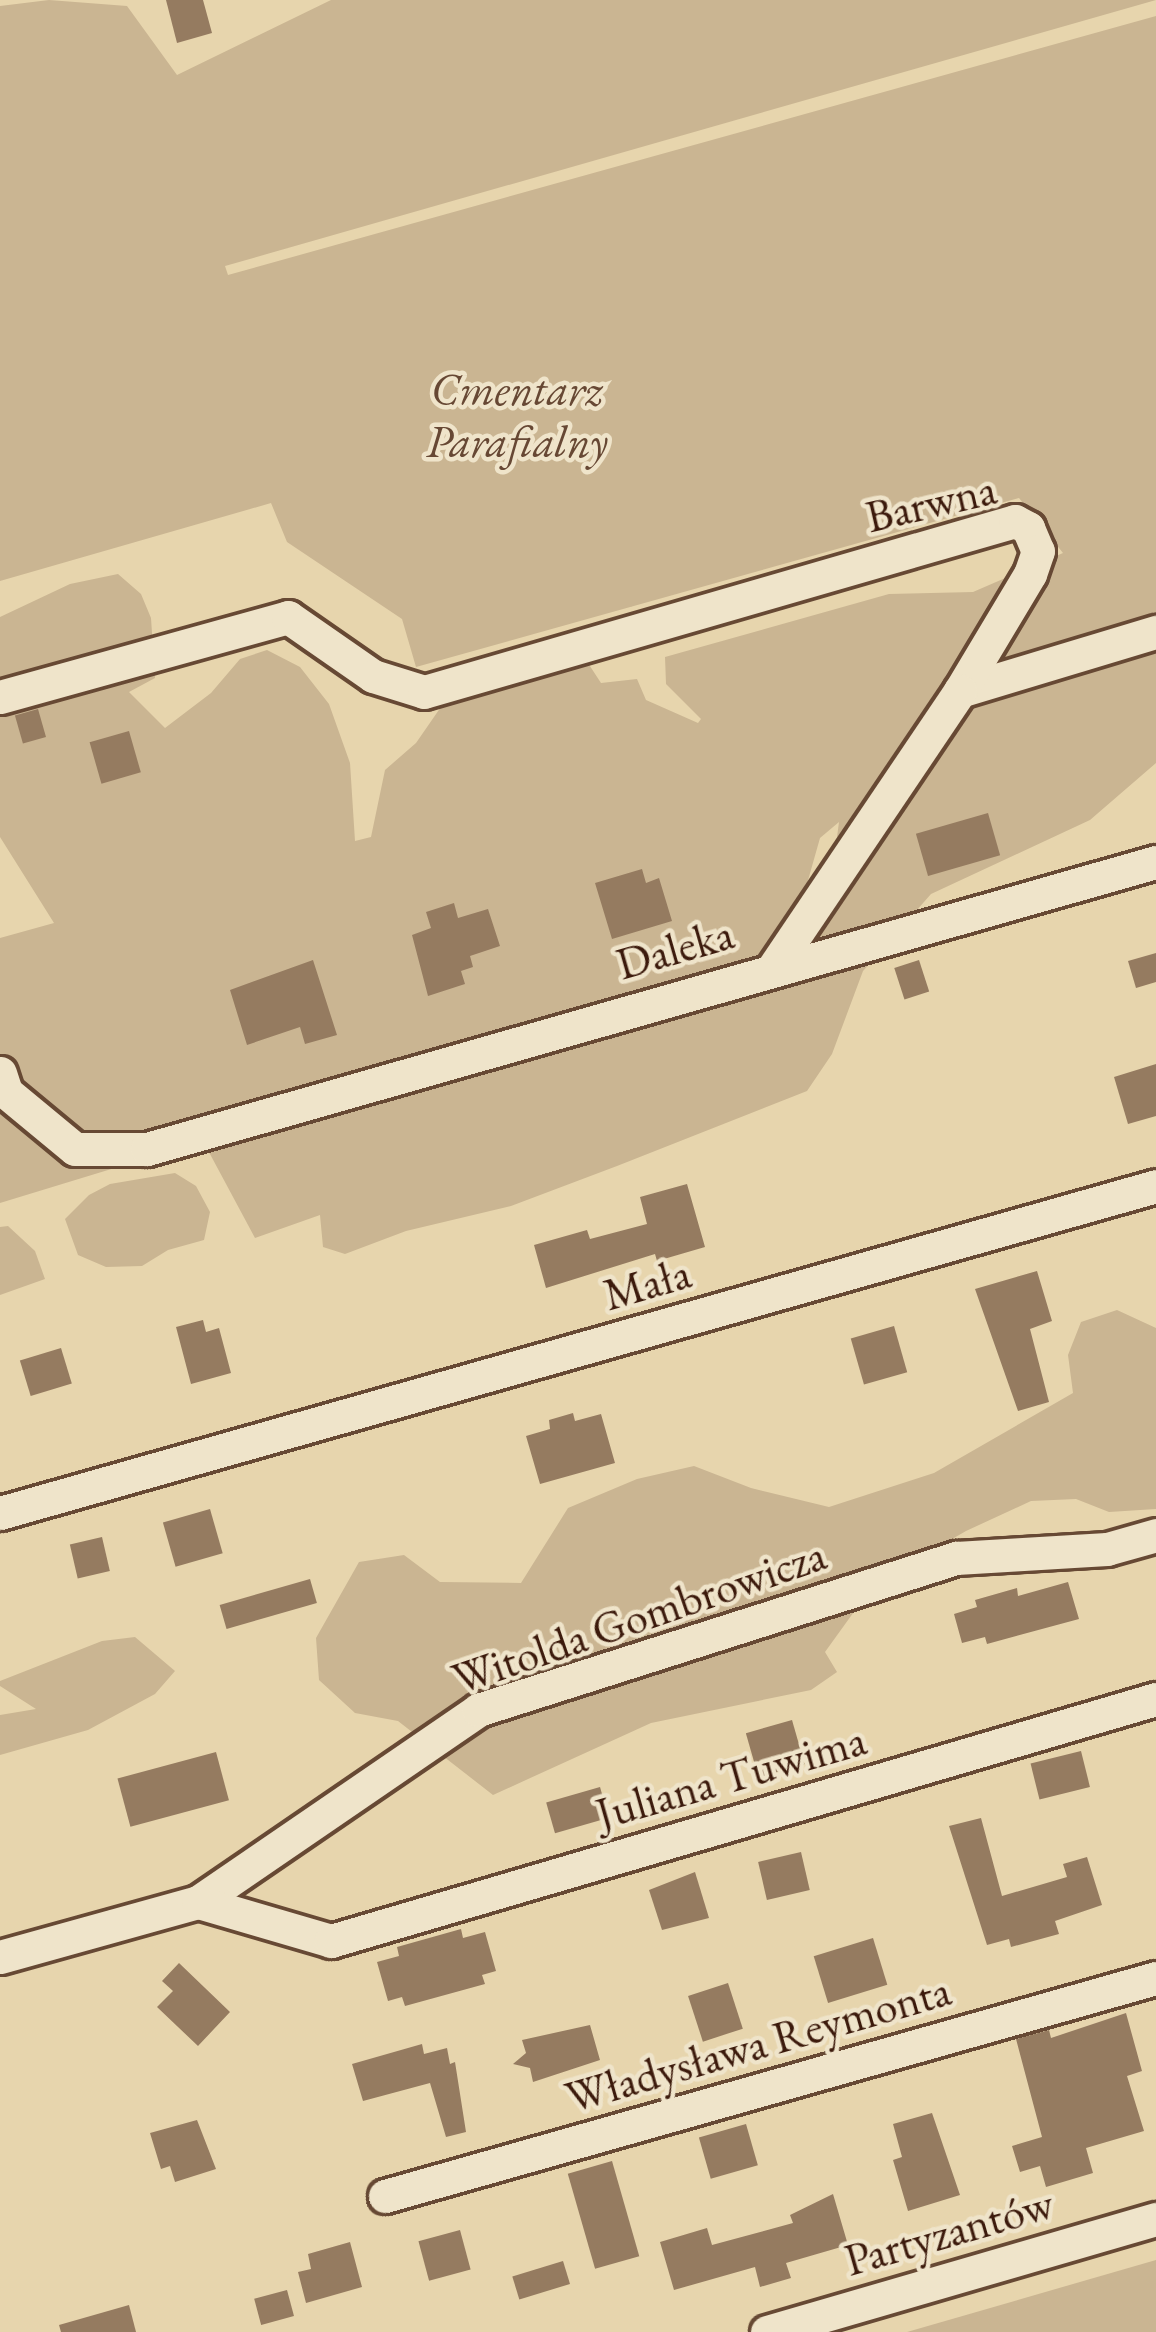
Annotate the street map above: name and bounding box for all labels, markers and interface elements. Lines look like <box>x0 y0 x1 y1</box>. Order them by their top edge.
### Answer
park label: Cmentarz Parafialny <box>426 363 608 469</box>
street label: Barwna <box>861 462 1001 544</box>
street label: Daleka <box>610 907 740 991</box>
street label: Mała <box>597 1246 697 1322</box>
street label: Witolda Gombrowicza <box>445 1528 833 1706</box>
street label: Juliana Tuwima <box>590 1713 872 1841</box>
street label: Władysława Reymonta <box>559 1963 957 2125</box>
street label: Partyzantów <box>838 2176 1060 2288</box>

